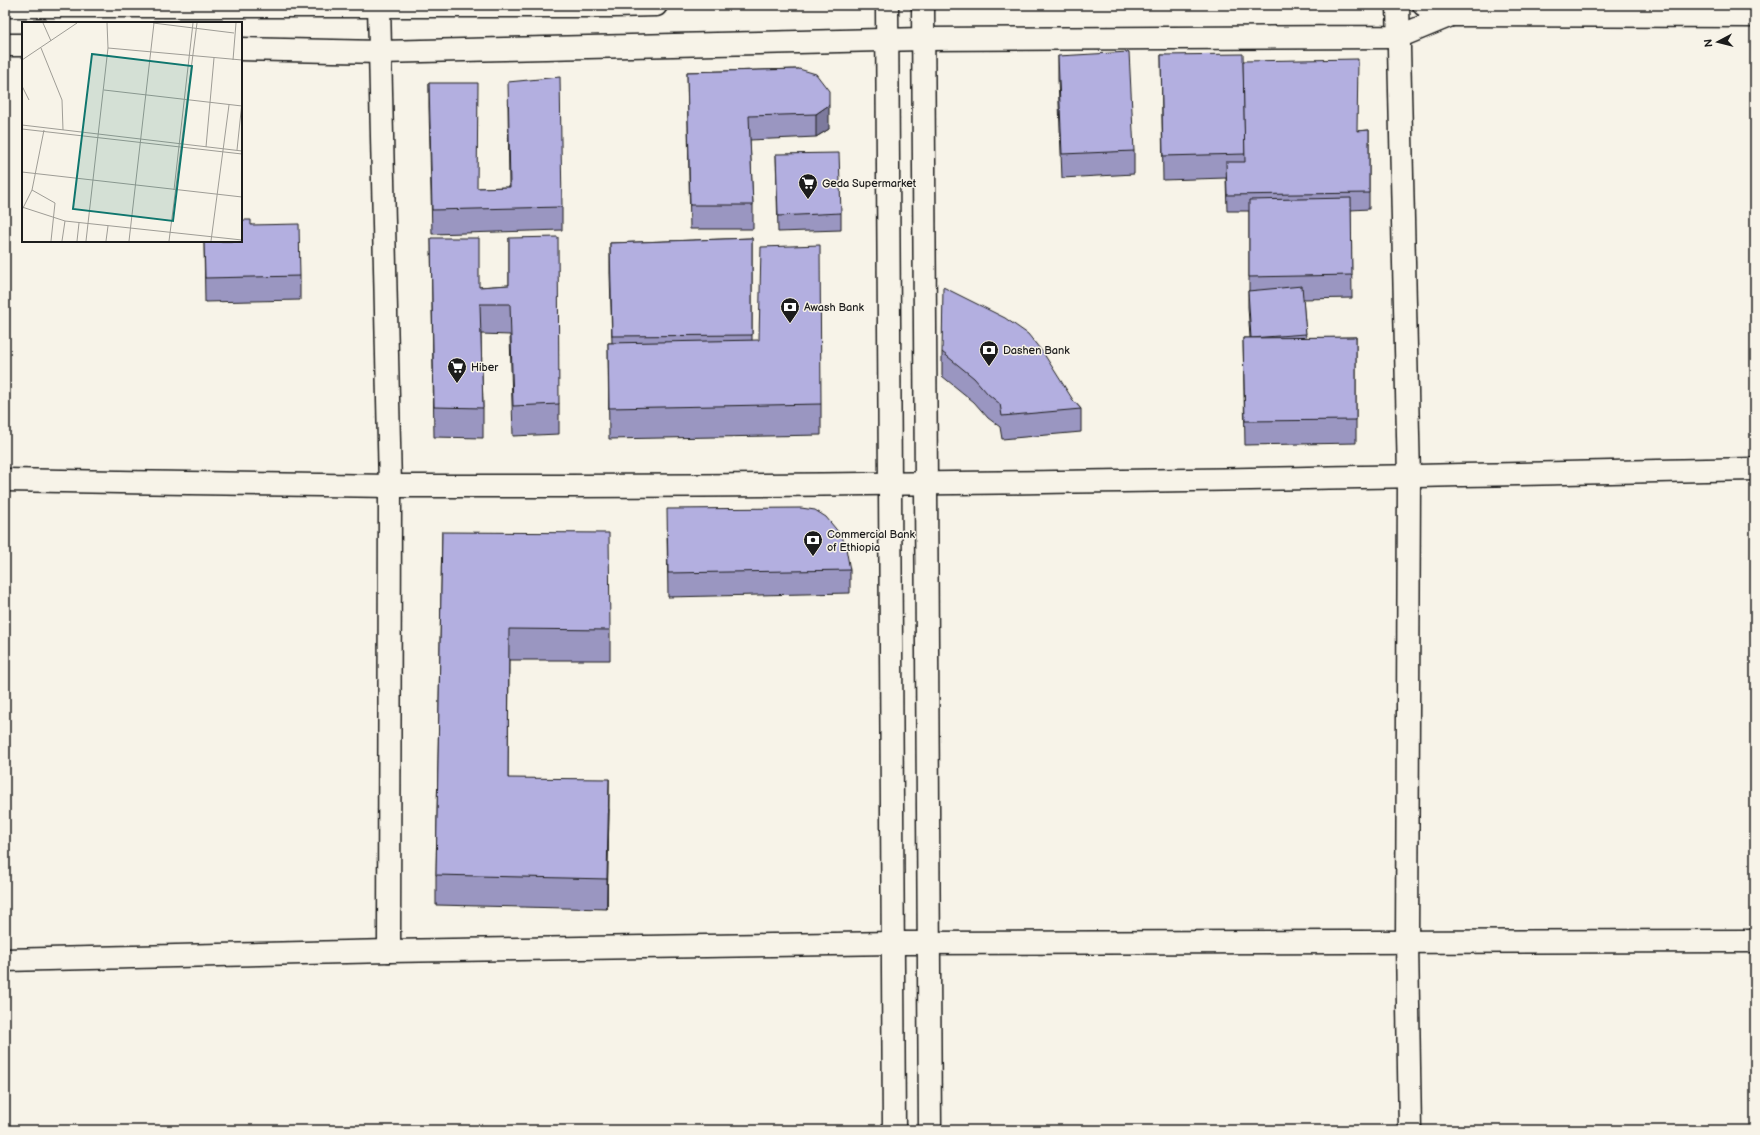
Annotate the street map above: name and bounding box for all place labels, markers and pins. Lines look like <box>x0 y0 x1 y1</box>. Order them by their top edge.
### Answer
supermarket icon: Geda Supermarket <box>797 172 819 200</box>
place label: Geda Supermarket <box>822 177 917 190</box>
bank icon: Awash Bank <box>779 296 801 324</box>
place label: Awash Bank <box>804 301 864 314</box>
bank icon: Dashen Bank <box>978 339 1000 367</box>
place label: Dashen Bank <box>1003 344 1070 357</box>
supermarket icon: Hiber <box>446 356 468 384</box>
place label: Hiber <box>471 361 499 374</box>
place label: Commercial Bank of Ethiopia <box>827 528 916 554</box>
bank icon: Commercial Bank of Ethiopia <box>802 529 824 557</box>

